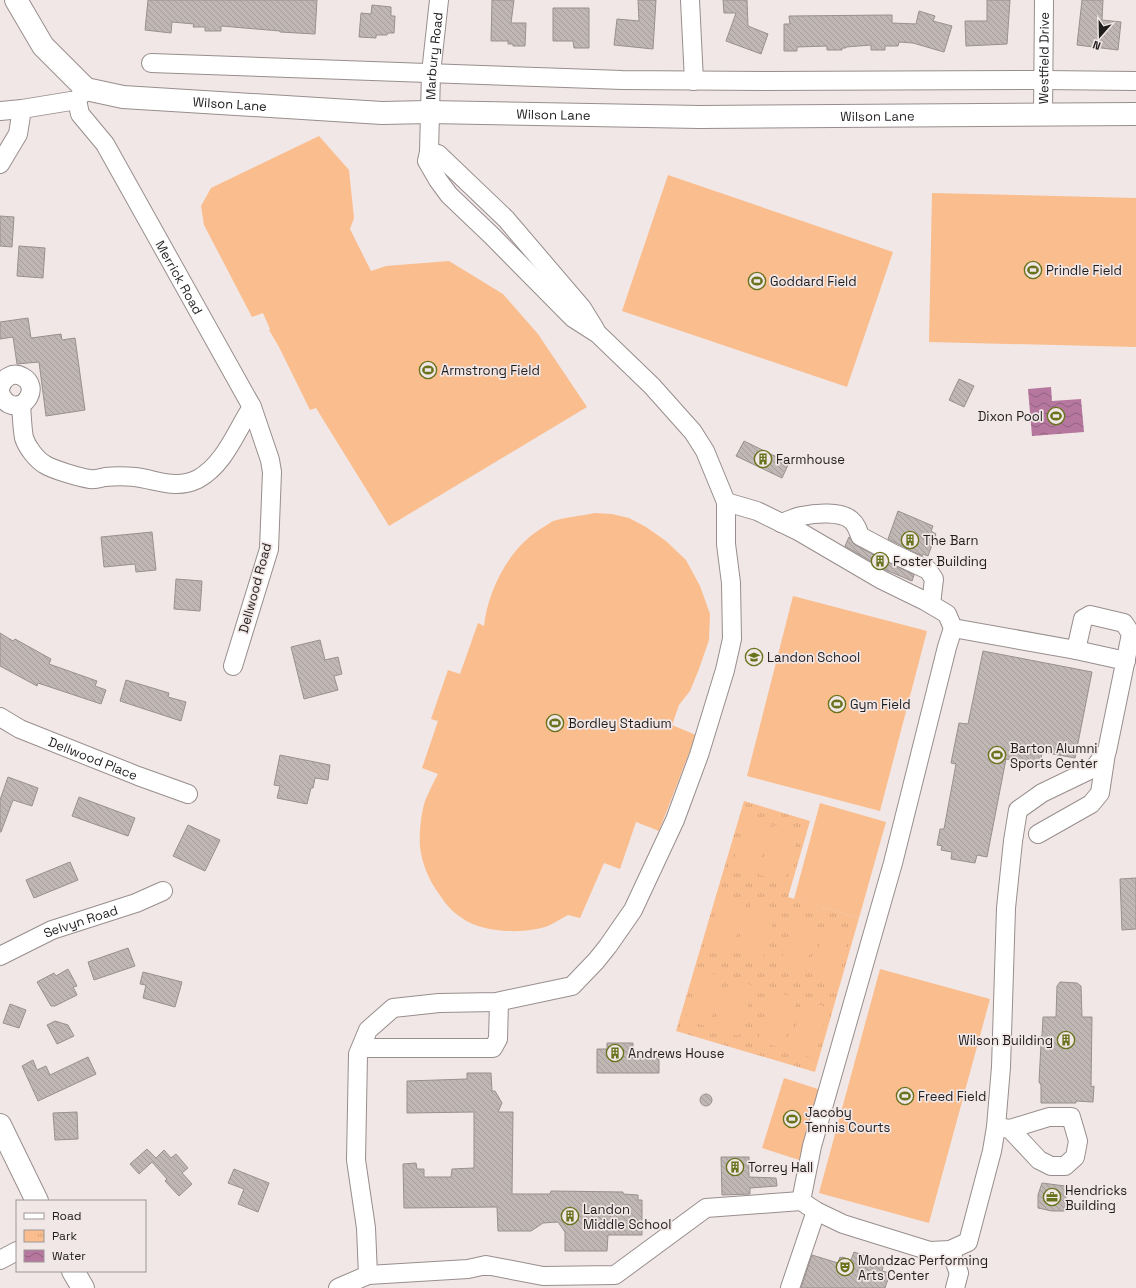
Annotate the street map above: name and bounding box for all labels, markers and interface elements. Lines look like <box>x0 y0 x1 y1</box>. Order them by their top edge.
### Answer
street label: Marbury Road <box>422 11 446 100</box>
street label: Westfield Drive <box>1035 12 1052 104</box>
north arrow <box>1080 16 1120 56</box>
text: N <box>1091 38 1102 53</box>
street label: Wilson Lane <box>192 93 267 114</box>
street label: Wilson Lane <box>516 105 591 123</box>
street label: Wilson Lane <box>840 107 915 125</box>
street label: Merrick Road <box>152 237 207 317</box>
sports icon: Prindle Field <box>1023 260 1043 280</box>
place label: Prindle Field <box>1046 262 1122 279</box>
sports icon: Goddard Field <box>747 271 767 291</box>
place label: Goddard Field <box>770 273 857 290</box>
sports icon: Armstrong Field <box>418 360 438 380</box>
place label: Armstrong Field <box>441 362 540 379</box>
sports icon: Dixon Pool <box>1046 406 1066 426</box>
place label: Dixon Pool <box>978 408 1043 425</box>
building icon: Farmhouse <box>753 449 773 469</box>
place label: Farmhouse <box>776 451 845 468</box>
building icon: The Barn <box>900 530 920 550</box>
place label: The Barn <box>923 532 979 549</box>
street label: Dellwood Road <box>235 541 275 635</box>
building icon: Foster Building <box>870 551 890 571</box>
place label: Foster Building <box>893 553 987 570</box>
school or university icon: Landon School <box>744 647 764 667</box>
place label: Landon School <box>767 649 860 666</box>
sports icon: Gym Field <box>827 694 847 714</box>
place label: Gym Field <box>850 696 911 713</box>
sports icon: Bordley Stadium <box>545 713 565 733</box>
place label: Bordley Stadium <box>568 715 672 732</box>
street label: Dellwood Place <box>46 733 140 784</box>
place label: Barton Alumni Sports Center <box>1010 740 1098 772</box>
sports icon: Barton Alumni Sports Center <box>987 745 1007 765</box>
street label: Selvyn Road <box>40 901 120 941</box>
building icon: Wilson Building <box>1056 1030 1076 1050</box>
place label: Wilson Building <box>958 1032 1053 1049</box>
building icon: Andrews House <box>605 1043 625 1063</box>
place label: Andrews House <box>628 1045 724 1062</box>
sports icon: Freed Field <box>895 1086 915 1106</box>
place label: Freed Field <box>918 1088 986 1105</box>
place label: Jacoby Tennis Courts <box>805 1104 891 1136</box>
sports icon: Jacoby Tennis Courts <box>782 1109 802 1129</box>
building icon: Torrey Hall <box>725 1157 745 1177</box>
place label: Torrey Hall <box>748 1159 813 1176</box>
place label: Hendricks Building <box>1065 1182 1127 1214</box>
office icon: Hendricks Building <box>1042 1187 1062 1207</box>
legend <box>16 1200 146 1272</box>
place label: Landon Middle School <box>583 1201 671 1233</box>
building icon: Landon Middle School <box>560 1206 580 1226</box>
text: Road <box>52 1208 81 1224</box>
text: Park <box>52 1228 77 1244</box>
text: Water <box>52 1248 86 1264</box>
place label: Mondzac Performing Arts Center <box>858 1252 988 1284</box>
theatre icon: Mondzac Performing Arts Center <box>835 1257 855 1277</box>

